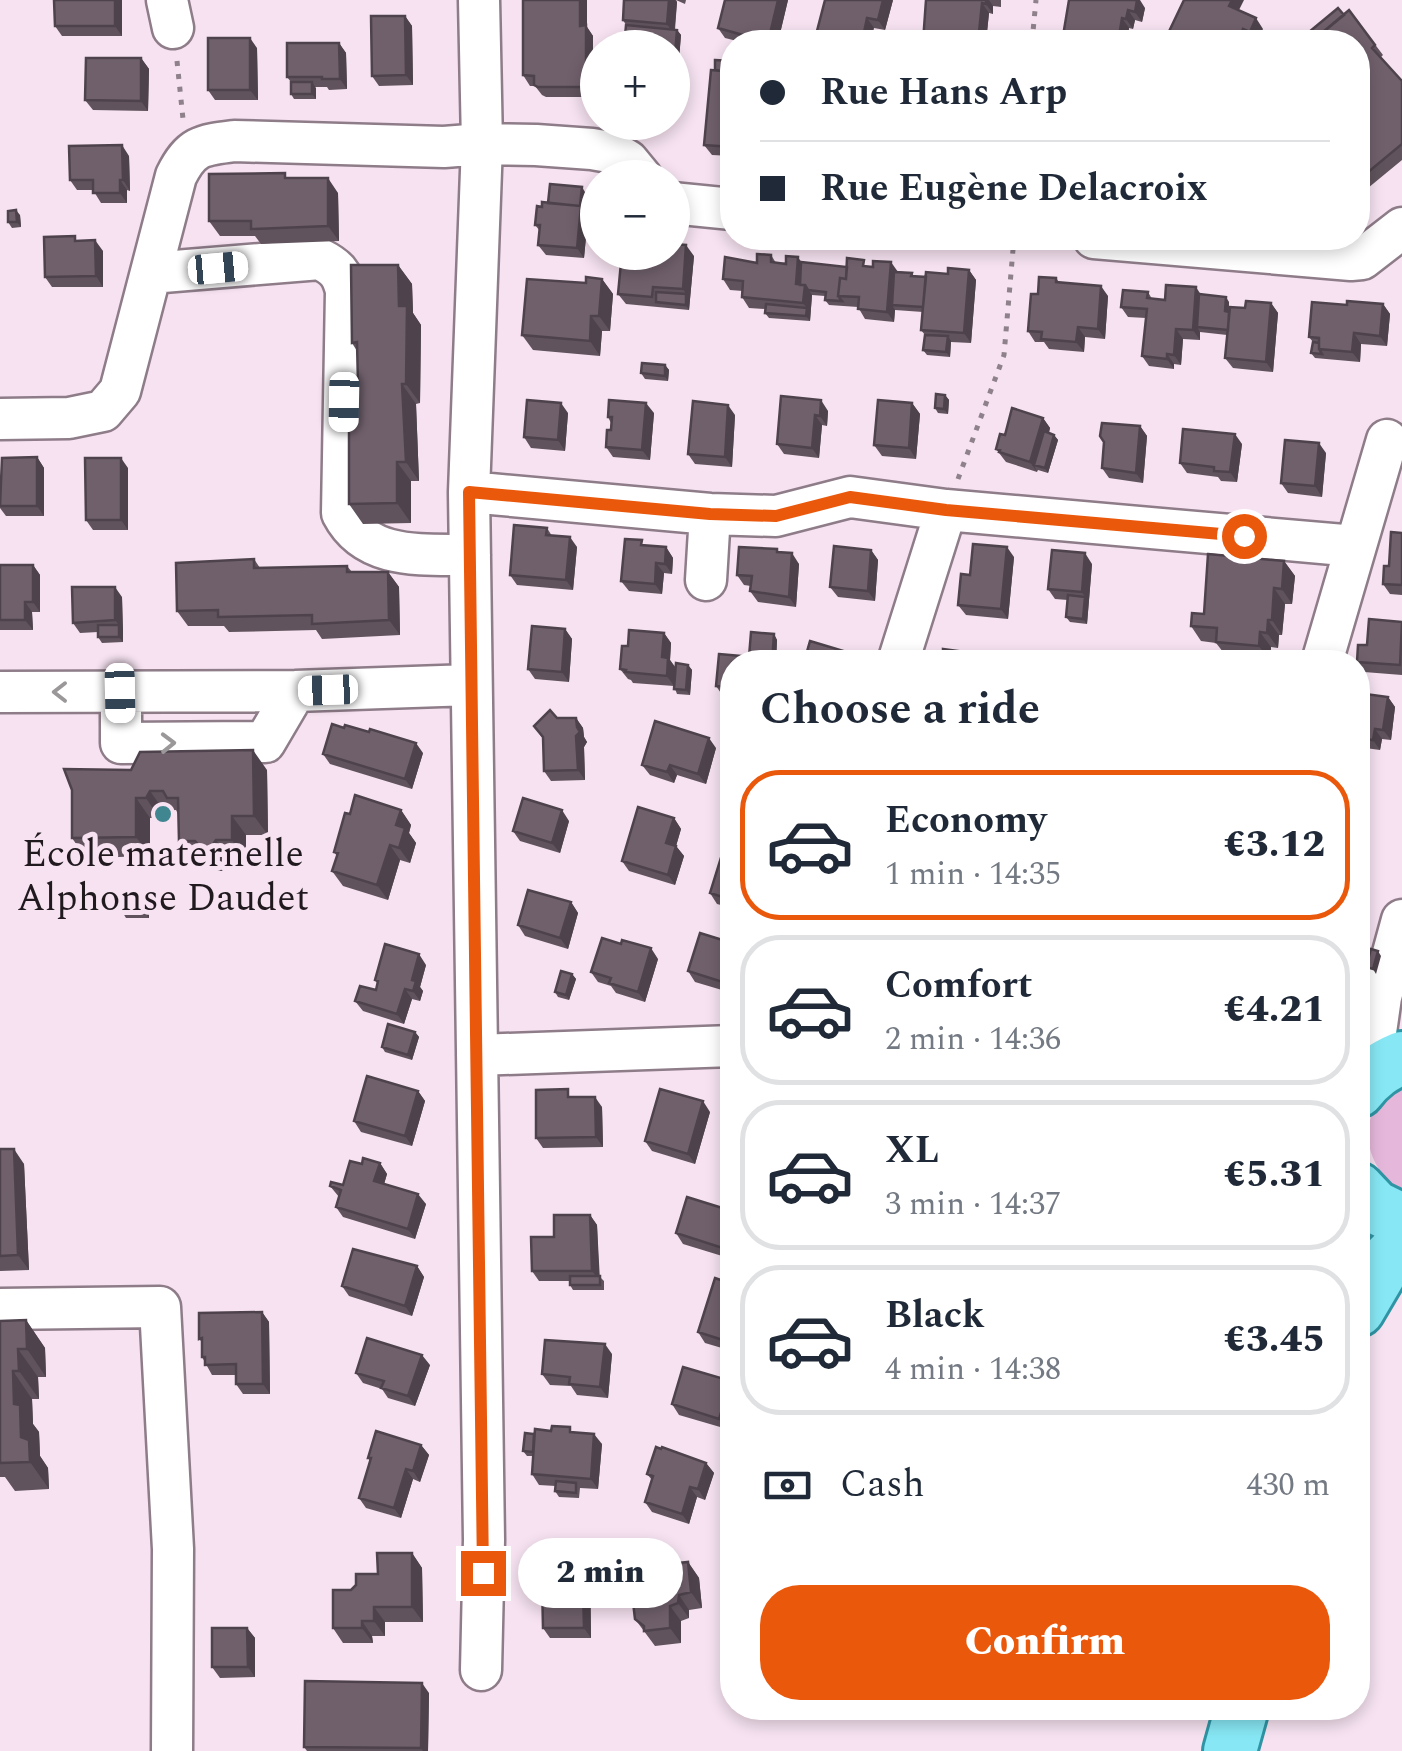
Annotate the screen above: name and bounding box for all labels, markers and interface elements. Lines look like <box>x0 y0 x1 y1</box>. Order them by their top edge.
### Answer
map controls <box>580 30 690 270</box>
button: + <box>580 30 690 140</box>
text: Rue Hans Arp <box>820 64 1067 122</box>
button: − <box>580 160 690 270</box>
text: Rue Eugène Delacroix <box>820 160 1208 218</box>
car <box>187 250 249 286</box>
car <box>328 372 360 432</box>
route start <box>1222 514 1267 559</box>
car <box>104 663 136 723</box>
car <box>297 674 359 706</box>
text: Choose a ride <box>760 675 1040 744</box>
one-way arrow <box>52 681 68 703</box>
one-way arrow <box>162 732 177 754</box>
text: Economy <box>885 792 1046 850</box>
icon: car <box>765 800 855 890</box>
marker: École maternelle Alphonse Daudet <box>152 803 174 825</box>
text: €3.12 <box>1223 816 1325 874</box>
place label: École maternelle Alphonse Daudet <box>17 826 309 928</box>
text: 1 min · 14:35 <box>885 850 1061 899</box>
text: Comfort <box>885 957 1032 1015</box>
icon: car <box>765 965 855 1055</box>
text: €4.21 <box>1223 981 1325 1039</box>
text: 2 min · 14:36 <box>885 1015 1061 1064</box>
text: XL <box>885 1122 939 1180</box>
icon: car <box>765 1130 855 1220</box>
text: €5.31 <box>1223 1146 1325 1204</box>
text: 3 min · 14:37 <box>885 1180 1061 1229</box>
text: Black <box>885 1287 985 1345</box>
icon: car <box>765 1295 855 1385</box>
text: €3.45 <box>1223 1311 1325 1369</box>
text: 4 min · 14:38 <box>885 1345 1061 1394</box>
text: Cash <box>840 1456 925 1514</box>
icon: cash <box>760 1458 815 1513</box>
text: 430 m <box>1246 1461 1330 1510</box>
callout: 2 min <box>518 1538 683 1608</box>
text: 2 min <box>556 1548 645 1597</box>
route end <box>461 1551 506 1596</box>
button: Confirm <box>760 1585 1330 1700</box>

